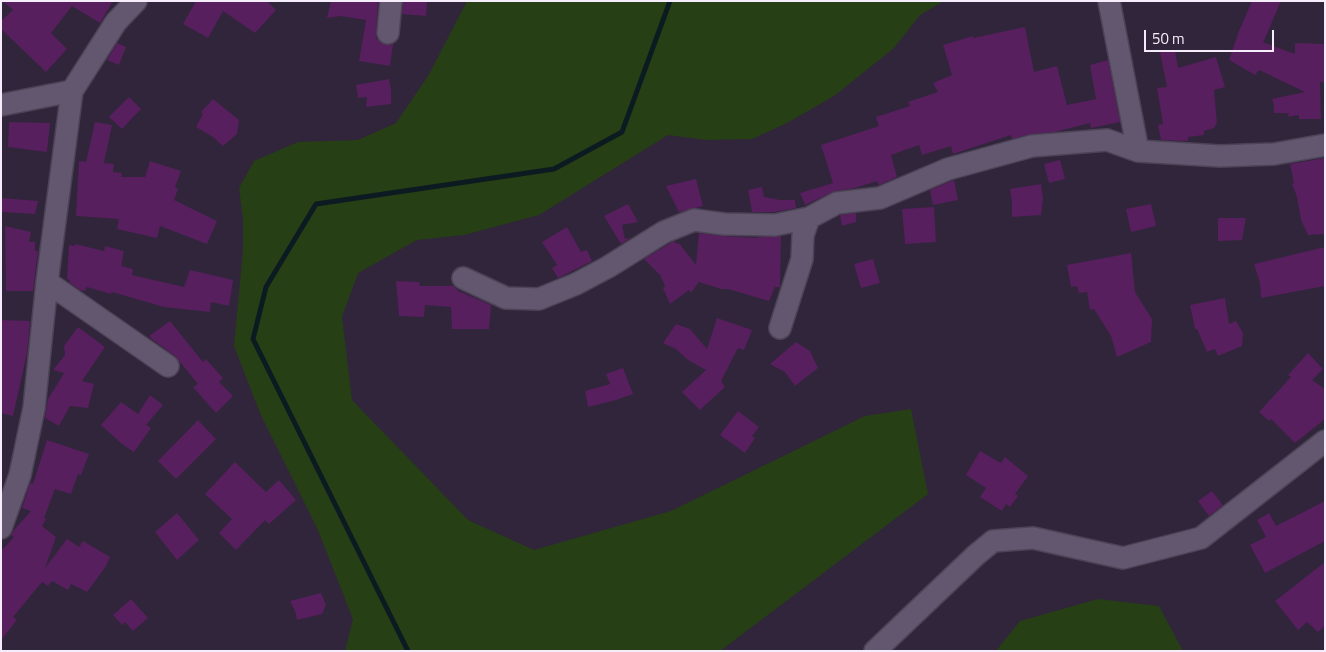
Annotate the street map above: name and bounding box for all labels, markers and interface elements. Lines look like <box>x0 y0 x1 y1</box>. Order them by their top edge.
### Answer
scale bar <box>1146 20 1276 52</box>
text: 50 m <box>1152 27 1185 50</box>

